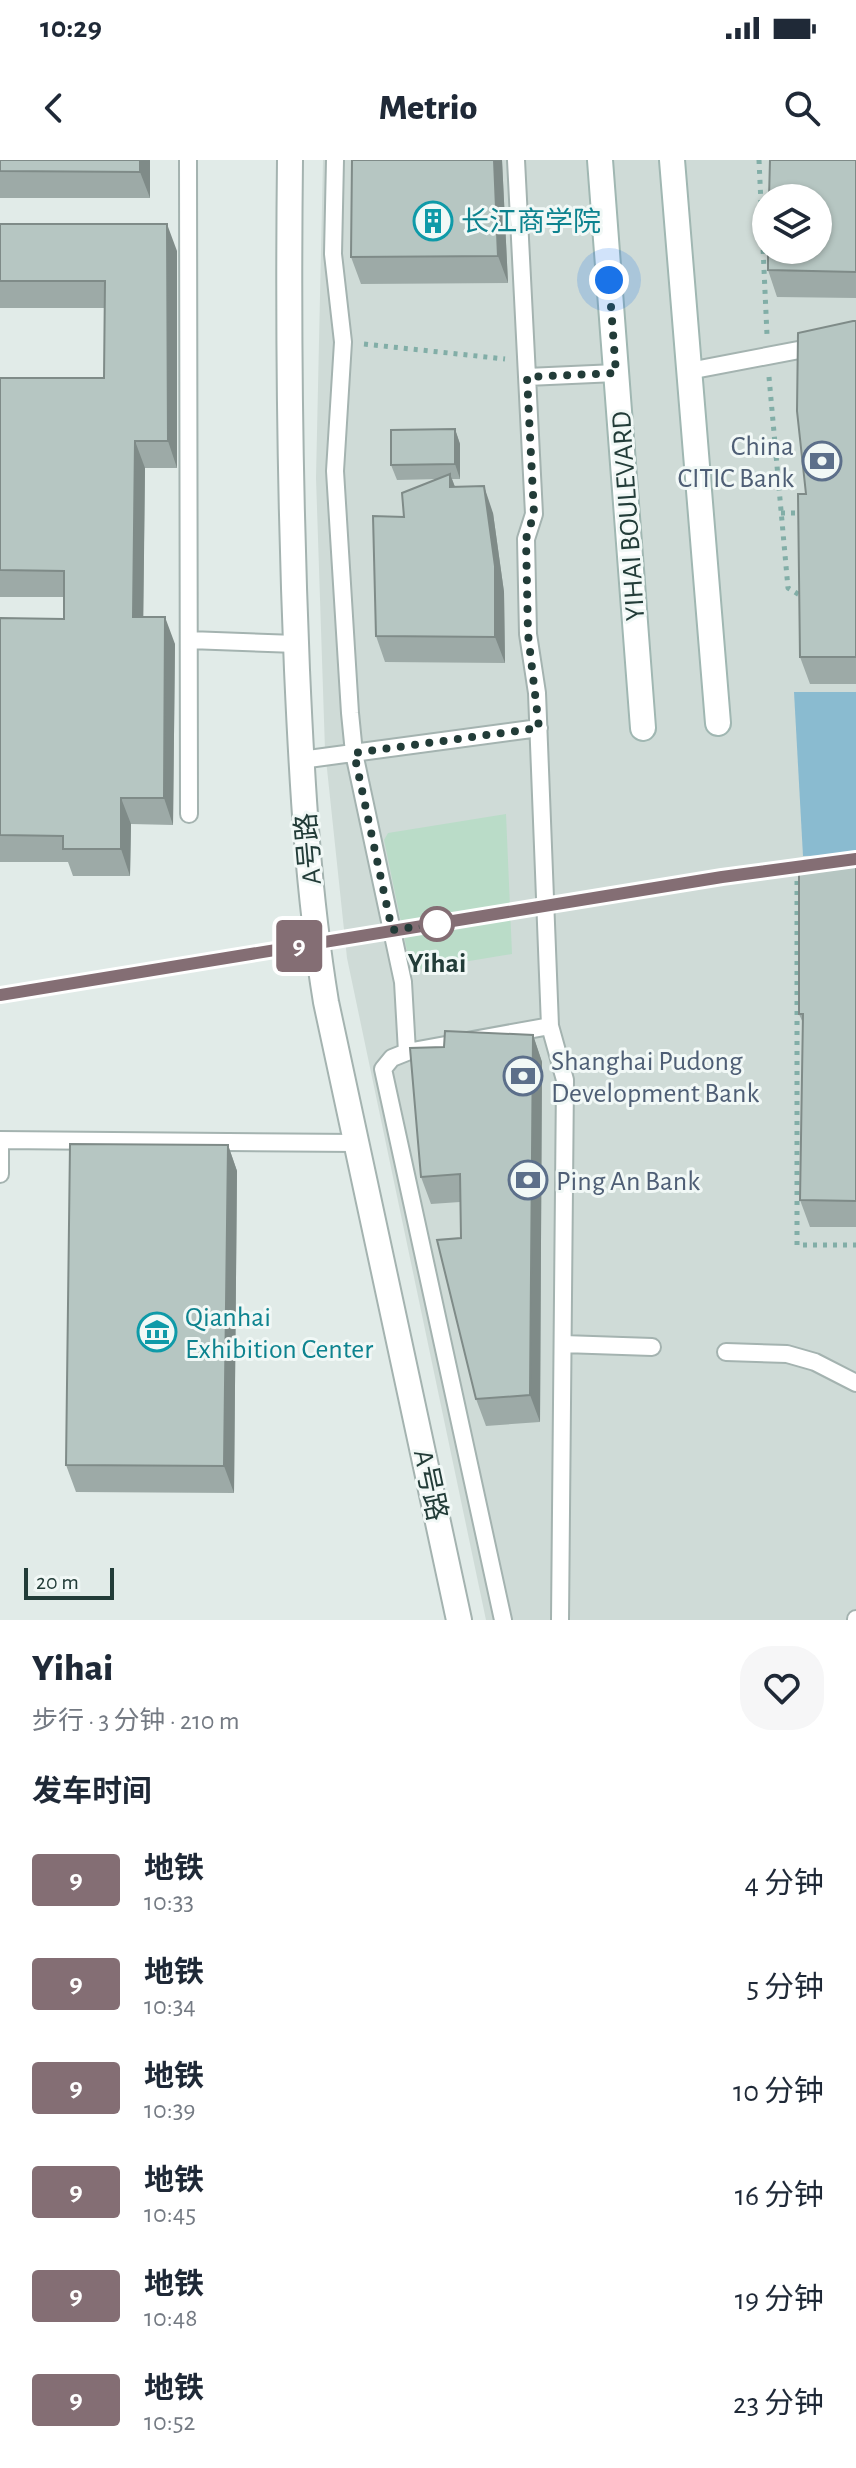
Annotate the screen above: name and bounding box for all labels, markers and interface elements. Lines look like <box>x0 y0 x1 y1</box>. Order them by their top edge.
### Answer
text: 10:29 <box>40 13 102 43</box>
icon: back <box>32 86 76 130</box>
icon: search <box>780 86 824 130</box>
text: Metrio <box>379 90 477 126</box>
map controls <box>752 184 832 264</box>
button: layers <box>752 184 832 264</box>
building icon: 长江商学院 <box>412 200 454 242</box>
place label: 长江商学院 <box>461 207 601 237</box>
your location <box>589 260 629 300</box>
street label: YIHAI BOULEVARD <box>608 410 650 622</box>
place label: China CITIC Bank <box>677 433 794 493</box>
bank icon: China CITIC Bank <box>801 440 843 482</box>
street label: A号路 <box>291 812 327 886</box>
marker: Yihai <box>420 907 454 941</box>
line badge: 9 <box>273 920 325 972</box>
text: 9 <box>292 932 306 960</box>
place label: Yihai <box>408 950 466 978</box>
place label: Shanghai Pudong Development Bank <box>551 1048 759 1108</box>
bank icon: Shanghai Pudong Development Bank <box>502 1055 544 1097</box>
bank icon: Ping An Bank <box>507 1159 549 1201</box>
place label: Ping An Bank <box>556 1168 700 1196</box>
place label: Qianhai Exhibition Center <box>185 1304 373 1364</box>
museum icon: Qianhai Exhibition Center <box>136 1311 178 1353</box>
street label: A号路 <box>408 1447 452 1524</box>
scale bar <box>24 1564 114 1600</box>
text: 20 m <box>36 1571 79 1593</box>
button: heart <box>740 1646 824 1730</box>
text: Yihai <box>32 1650 113 1688</box>
text: 步行 · 3 分钟 · 210 m <box>32 1708 240 1734</box>
text: 发车时间 <box>32 1777 152 1807</box>
text: 地铁 <box>144 1854 204 1884</box>
text: 9 <box>69 1866 83 1894</box>
text: 4 分钟 <box>745 1869 824 1899</box>
text: 10:33 <box>144 1889 194 1915</box>
text: 地铁 <box>144 1958 204 1988</box>
text: 9 <box>69 1970 83 1998</box>
text: 5 分钟 <box>747 1973 824 2003</box>
text: 10:34 <box>144 1993 196 2019</box>
text: 地铁 <box>144 2062 204 2092</box>
text: 9 <box>69 2074 83 2102</box>
text: 10 分钟 <box>733 2077 824 2107</box>
text: 10:39 <box>144 2097 196 2123</box>
text: 地铁 <box>144 2166 204 2196</box>
text: 9 <box>69 2178 83 2206</box>
text: 16 分钟 <box>735 2181 824 2211</box>
text: 10:45 <box>144 2201 196 2227</box>
text: 地铁 <box>144 2270 204 2300</box>
text: 9 <box>69 2282 83 2310</box>
text: 19 分钟 <box>735 2285 824 2315</box>
text: 10:48 <box>144 2305 197 2331</box>
text: 地铁 <box>144 2374 204 2404</box>
text: 9 <box>69 2386 83 2414</box>
text: 23 分钟 <box>733 2389 824 2419</box>
text: 10:52 <box>144 2409 195 2435</box>

